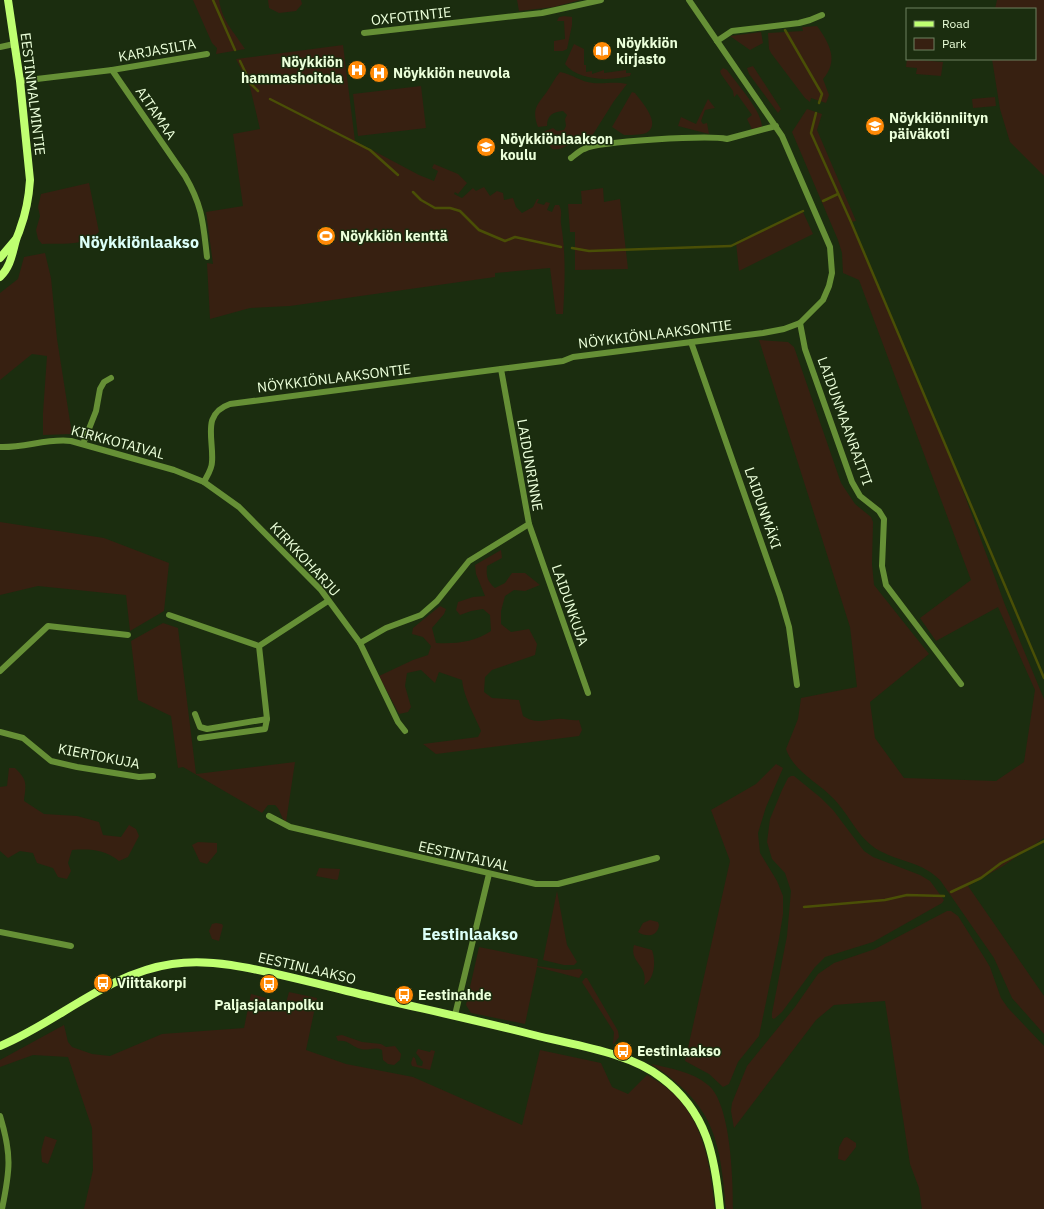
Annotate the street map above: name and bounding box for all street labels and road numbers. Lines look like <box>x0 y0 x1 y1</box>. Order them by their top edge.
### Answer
street label: OXFOTINTIE <box>370 3 452 29</box>
street label: EESTINMALMINTIE <box>17 32 49 156</box>
street label: KARJASILTA <box>117 34 197 66</box>
street label: AITAMAA <box>132 83 180 143</box>
street label: NÖYKKIÖNLAAKSONTIE <box>577 316 733 352</box>
street label: LAIDUNMAANRAITTI <box>813 354 877 488</box>
street label: NÖYKKIÖNLAAKSONTIE <box>256 360 412 396</box>
street label: LAIDUNRINNE <box>513 418 547 512</box>
street label: KIRKKOTAIVAL <box>69 421 167 463</box>
street label: LAIDUNMÄKI <box>741 465 785 551</box>
street label: KIRKKOHARJU <box>266 518 344 600</box>
street label: LAIDUNKUJA <box>548 562 592 648</box>
street label: KIERTOKUJA <box>56 739 142 773</box>
street label: EESTINTAIVAL <box>417 837 511 875</box>
street label: EESTINLAAKSO <box>256 948 358 988</box>

